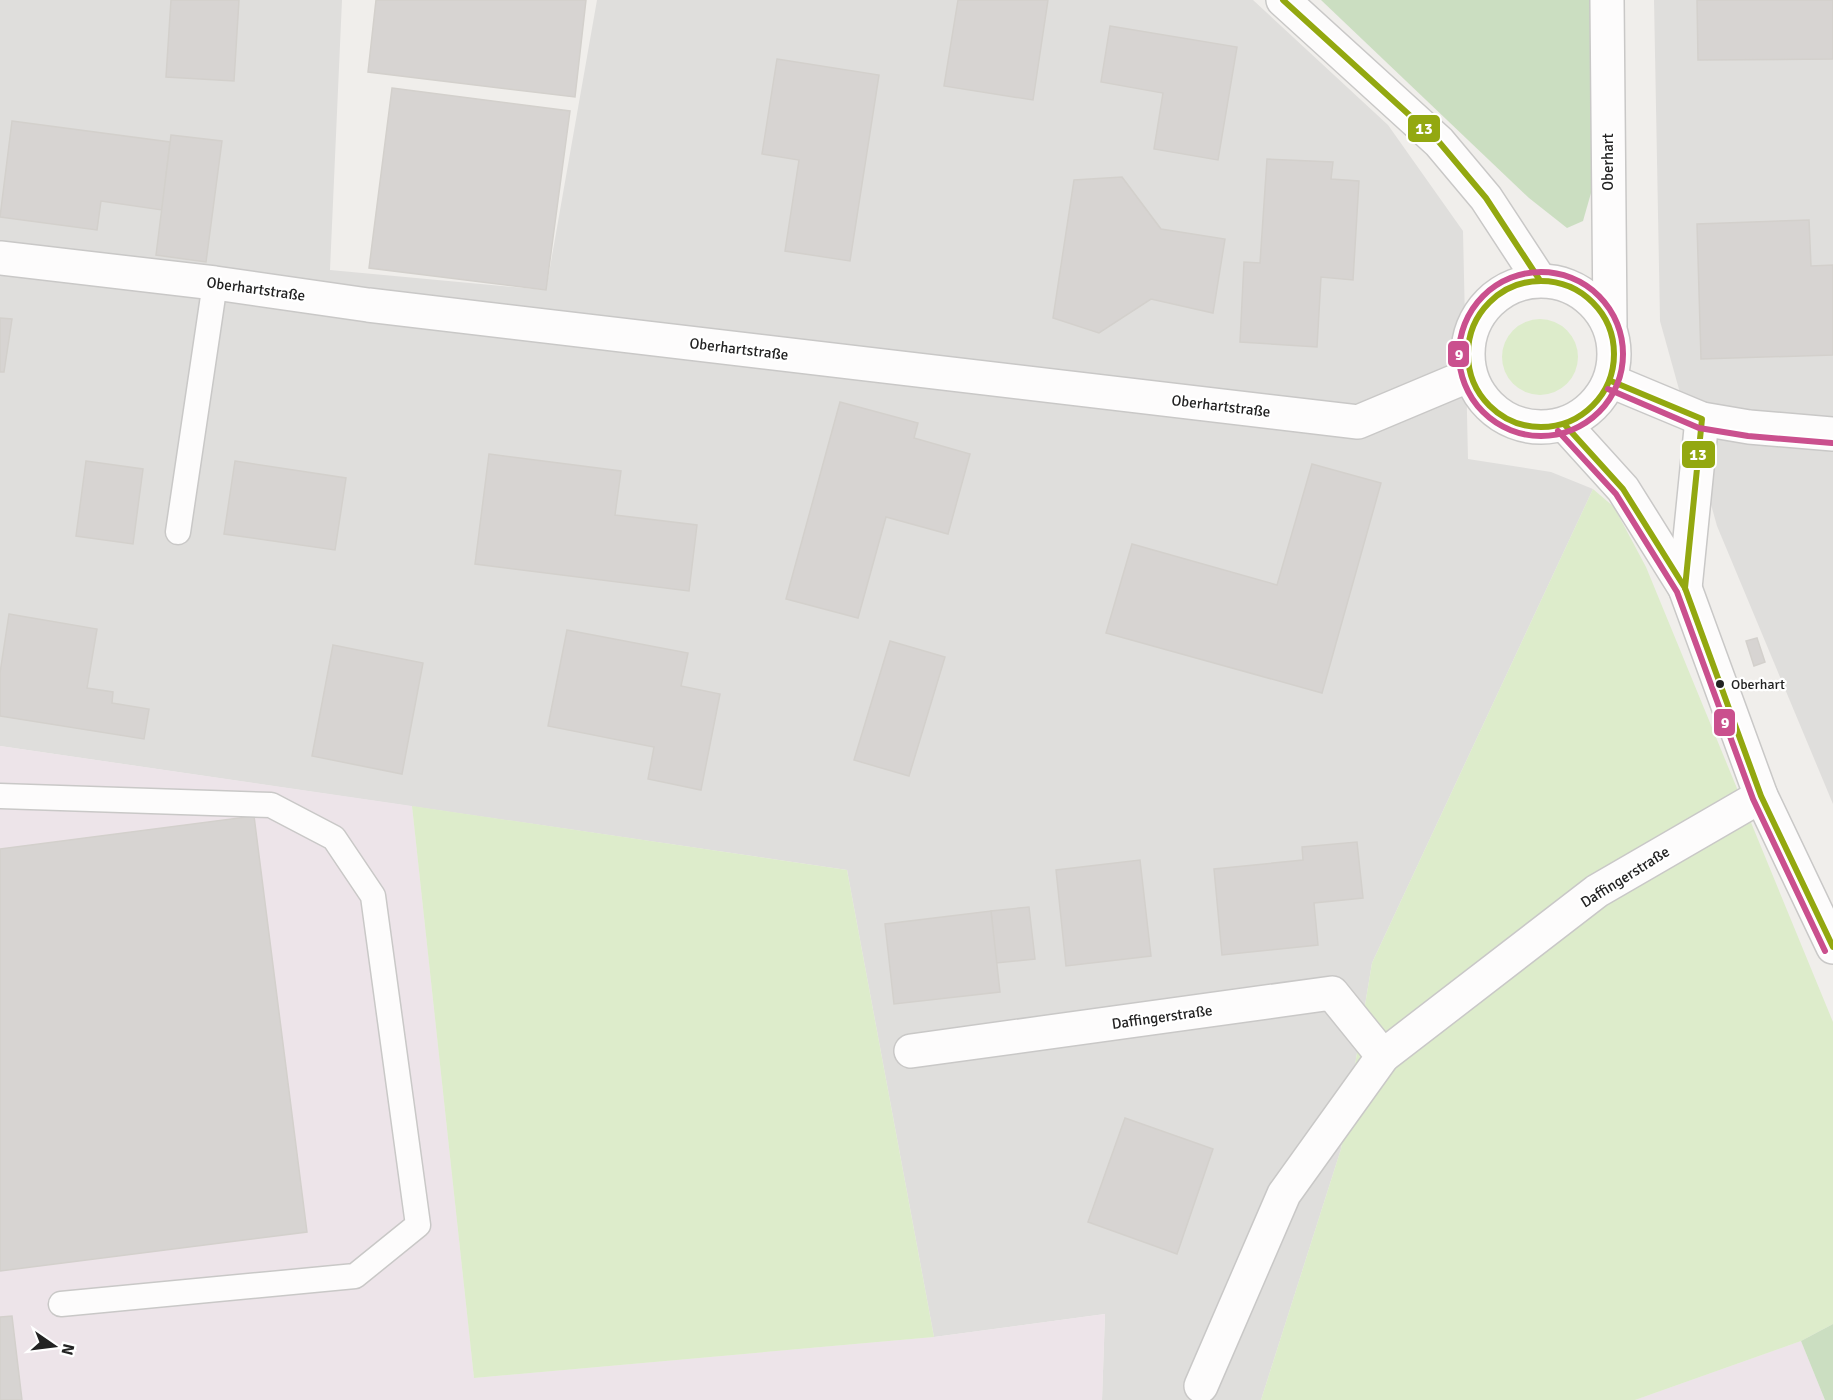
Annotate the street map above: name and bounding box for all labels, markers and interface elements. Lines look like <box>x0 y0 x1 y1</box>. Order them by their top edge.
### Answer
line badge: 13 <box>1407 114 1441 143</box>
text: 13 <box>1415 119 1433 139</box>
street label: Oberhart <box>1599 133 1617 191</box>
street label: Oberhartstraße <box>206 273 306 305</box>
street label: Oberhartstraße <box>689 334 789 364</box>
line badge: 9 <box>1447 340 1470 368</box>
text: 9 <box>1455 345 1464 365</box>
street label: Oberhartstraße <box>1171 391 1271 421</box>
line badge: 13 <box>1681 440 1716 469</box>
text: 13 <box>1689 445 1707 465</box>
place label: Oberhart <box>1731 676 1785 693</box>
marker: Oberhart <box>1714 678 1726 690</box>
line badge: 9 <box>1713 708 1736 737</box>
text: 9 <box>1721 713 1730 733</box>
street label: Daffingerstraße <box>1577 843 1673 911</box>
street label: Daffingerstraße <box>1111 1001 1213 1033</box>
north arrow <box>24 1316 84 1376</box>
text: N <box>57 1342 79 1357</box>

